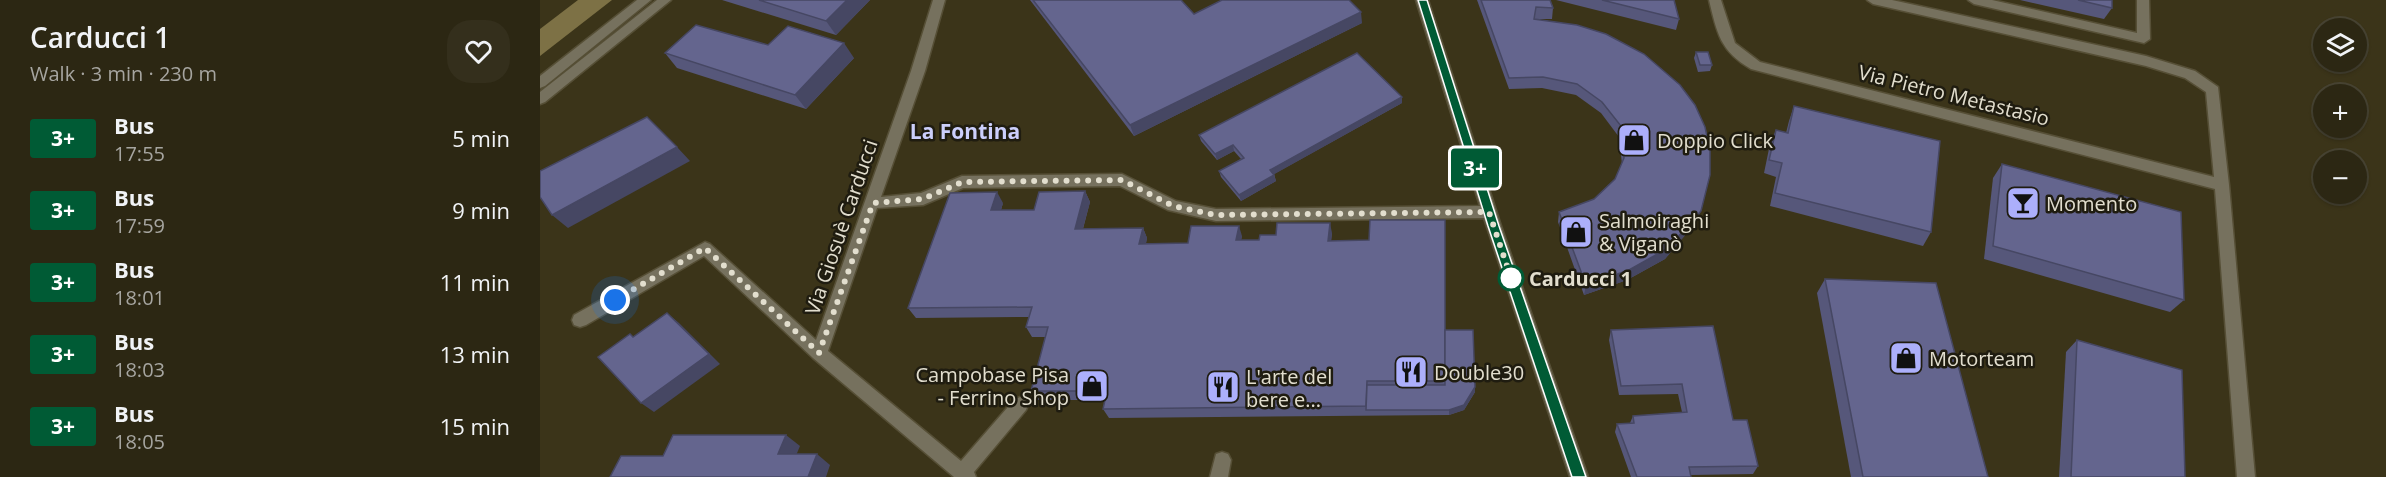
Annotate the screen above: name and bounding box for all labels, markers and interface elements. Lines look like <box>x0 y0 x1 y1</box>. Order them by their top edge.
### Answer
text: Carducci 1 <box>30 18 170 56</box>
map controls <box>2313 18 2367 204</box>
button: layers <box>2313 18 2367 72</box>
button: heart <box>447 20 510 83</box>
street label: Via Pietro Metastasio <box>1856 58 2052 132</box>
text: Walk · 3 min · 230 m <box>30 60 217 87</box>
button: + <box>2313 84 2367 138</box>
text: Bus <box>114 110 154 140</box>
district label: La Fontina <box>910 117 1020 145</box>
shop icon: Doppio Click <box>1616 122 1652 158</box>
text: 5 min <box>452 123 510 153</box>
text: 3+ <box>51 124 75 152</box>
place label: Doppio Click <box>1657 127 1774 154</box>
street label: Via Giosuè Carducci <box>798 136 884 318</box>
text: 17:55 <box>114 140 165 167</box>
line badge: 3+ <box>1448 148 1502 188</box>
button: − <box>2313 150 2367 204</box>
text: 3+ <box>1463 154 1487 182</box>
text: Bus <box>114 182 154 212</box>
bar icon: Momento <box>2005 185 2041 221</box>
place label: Momento <box>2046 190 2137 217</box>
text: 9 min <box>452 195 510 225</box>
text: 3+ <box>51 196 75 224</box>
place label: Salmoiraghi & Viganò <box>1599 207 1709 257</box>
text: 17:59 <box>114 212 165 239</box>
shop icon: Salmoiraghi & Viganò <box>1558 214 1594 250</box>
text: Bus <box>114 254 154 284</box>
marker: Carducci 1 <box>1498 265 1524 291</box>
place label: Carducci 1 <box>1529 265 1632 292</box>
text: 11 min <box>440 267 510 297</box>
text: 3+ <box>51 268 75 296</box>
text: 18:01 <box>114 284 165 311</box>
your location <box>600 285 630 315</box>
text: Bus <box>114 326 154 356</box>
text: 13 min <box>440 339 510 369</box>
text: 3+ <box>51 340 75 368</box>
shop icon: Motorteam <box>1888 340 1924 376</box>
place label: Motorteam <box>1929 345 2034 372</box>
restaurant icon: Double30 <box>1393 354 1429 390</box>
text: 18:03 <box>114 356 165 383</box>
place label: Double30 <box>1434 359 1524 386</box>
place label: Campobase Pisa - Ferrino Shop <box>915 361 1069 411</box>
place label: L'arte del bere e... <box>1246 363 1332 413</box>
shop icon: Campobase Pisa - Ferrino Shop <box>1074 368 1110 404</box>
restaurant icon: L'arte del bere e... <box>1205 369 1241 405</box>
text: Bus <box>114 398 154 428</box>
text: 15 min <box>440 411 510 441</box>
text: 3+ <box>51 412 75 440</box>
text: 18:05 <box>114 428 165 455</box>

